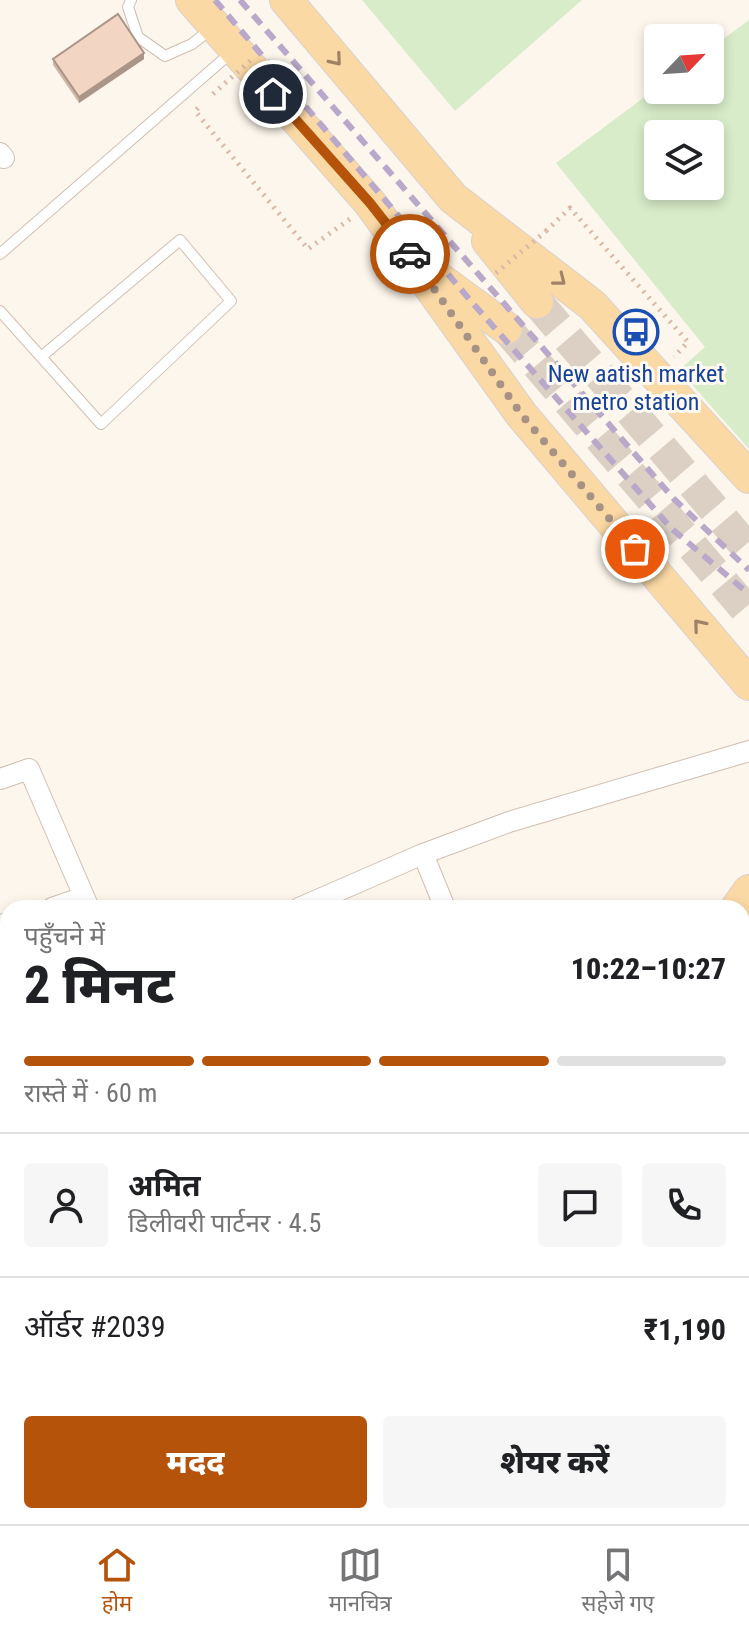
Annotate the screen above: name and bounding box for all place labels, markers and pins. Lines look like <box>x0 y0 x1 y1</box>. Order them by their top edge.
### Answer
pin <box>239 60 307 128</box>
bus stop icon: New aatish market metro station <box>612 308 660 356</box>
place label: New aatish market metro station <box>548 360 724 416</box>
pin <box>601 515 669 583</box>

